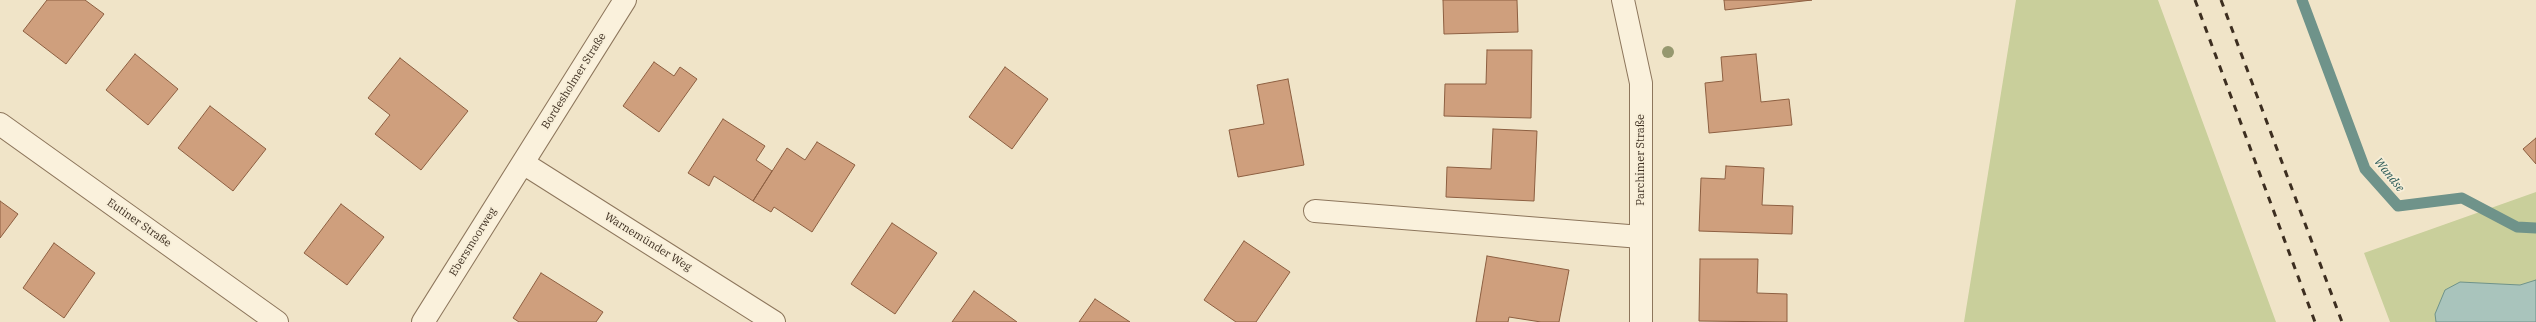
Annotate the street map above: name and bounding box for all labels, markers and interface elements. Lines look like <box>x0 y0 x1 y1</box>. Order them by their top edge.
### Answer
street label: Bordesholmer Straße <box>539 31 609 131</box>
street label: Parchimer Straße <box>1634 114 1648 206</box>
water label: Wandse <box>2371 155 2407 195</box>
street label: Eutiner Straße <box>104 196 174 250</box>
street label: Ebersmoorweg <box>447 205 499 279</box>
street label: Warnemünder Weg <box>602 210 694 274</box>

